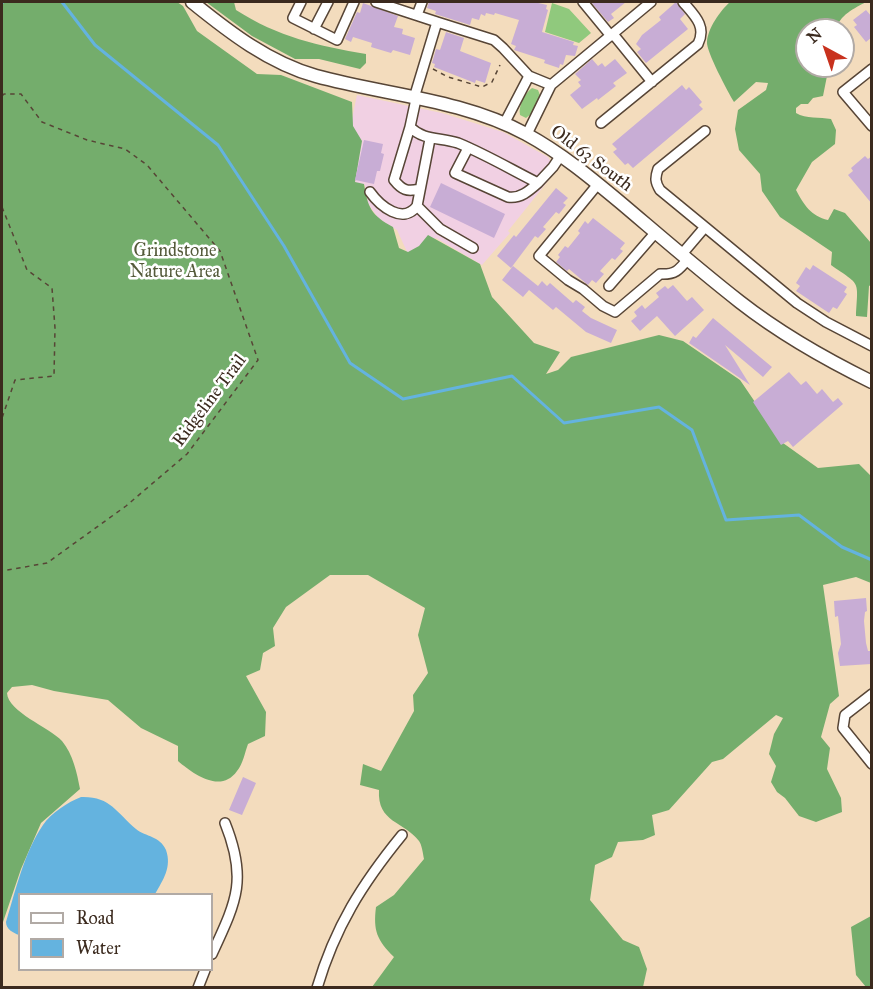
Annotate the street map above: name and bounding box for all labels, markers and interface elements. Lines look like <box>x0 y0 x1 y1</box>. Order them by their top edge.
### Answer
north arrow <box>795 18 855 78</box>
text: N <box>803 24 826 47</box>
street label: Old 63 South <box>546 121 636 197</box>
park label: Grindstone Nature Area <box>130 241 220 284</box>
street label: Ridgeline Trail <box>168 351 252 451</box>
legend <box>18 893 213 971</box>
text: Road <box>76 907 114 929</box>
text: Water <box>76 937 120 959</box>

